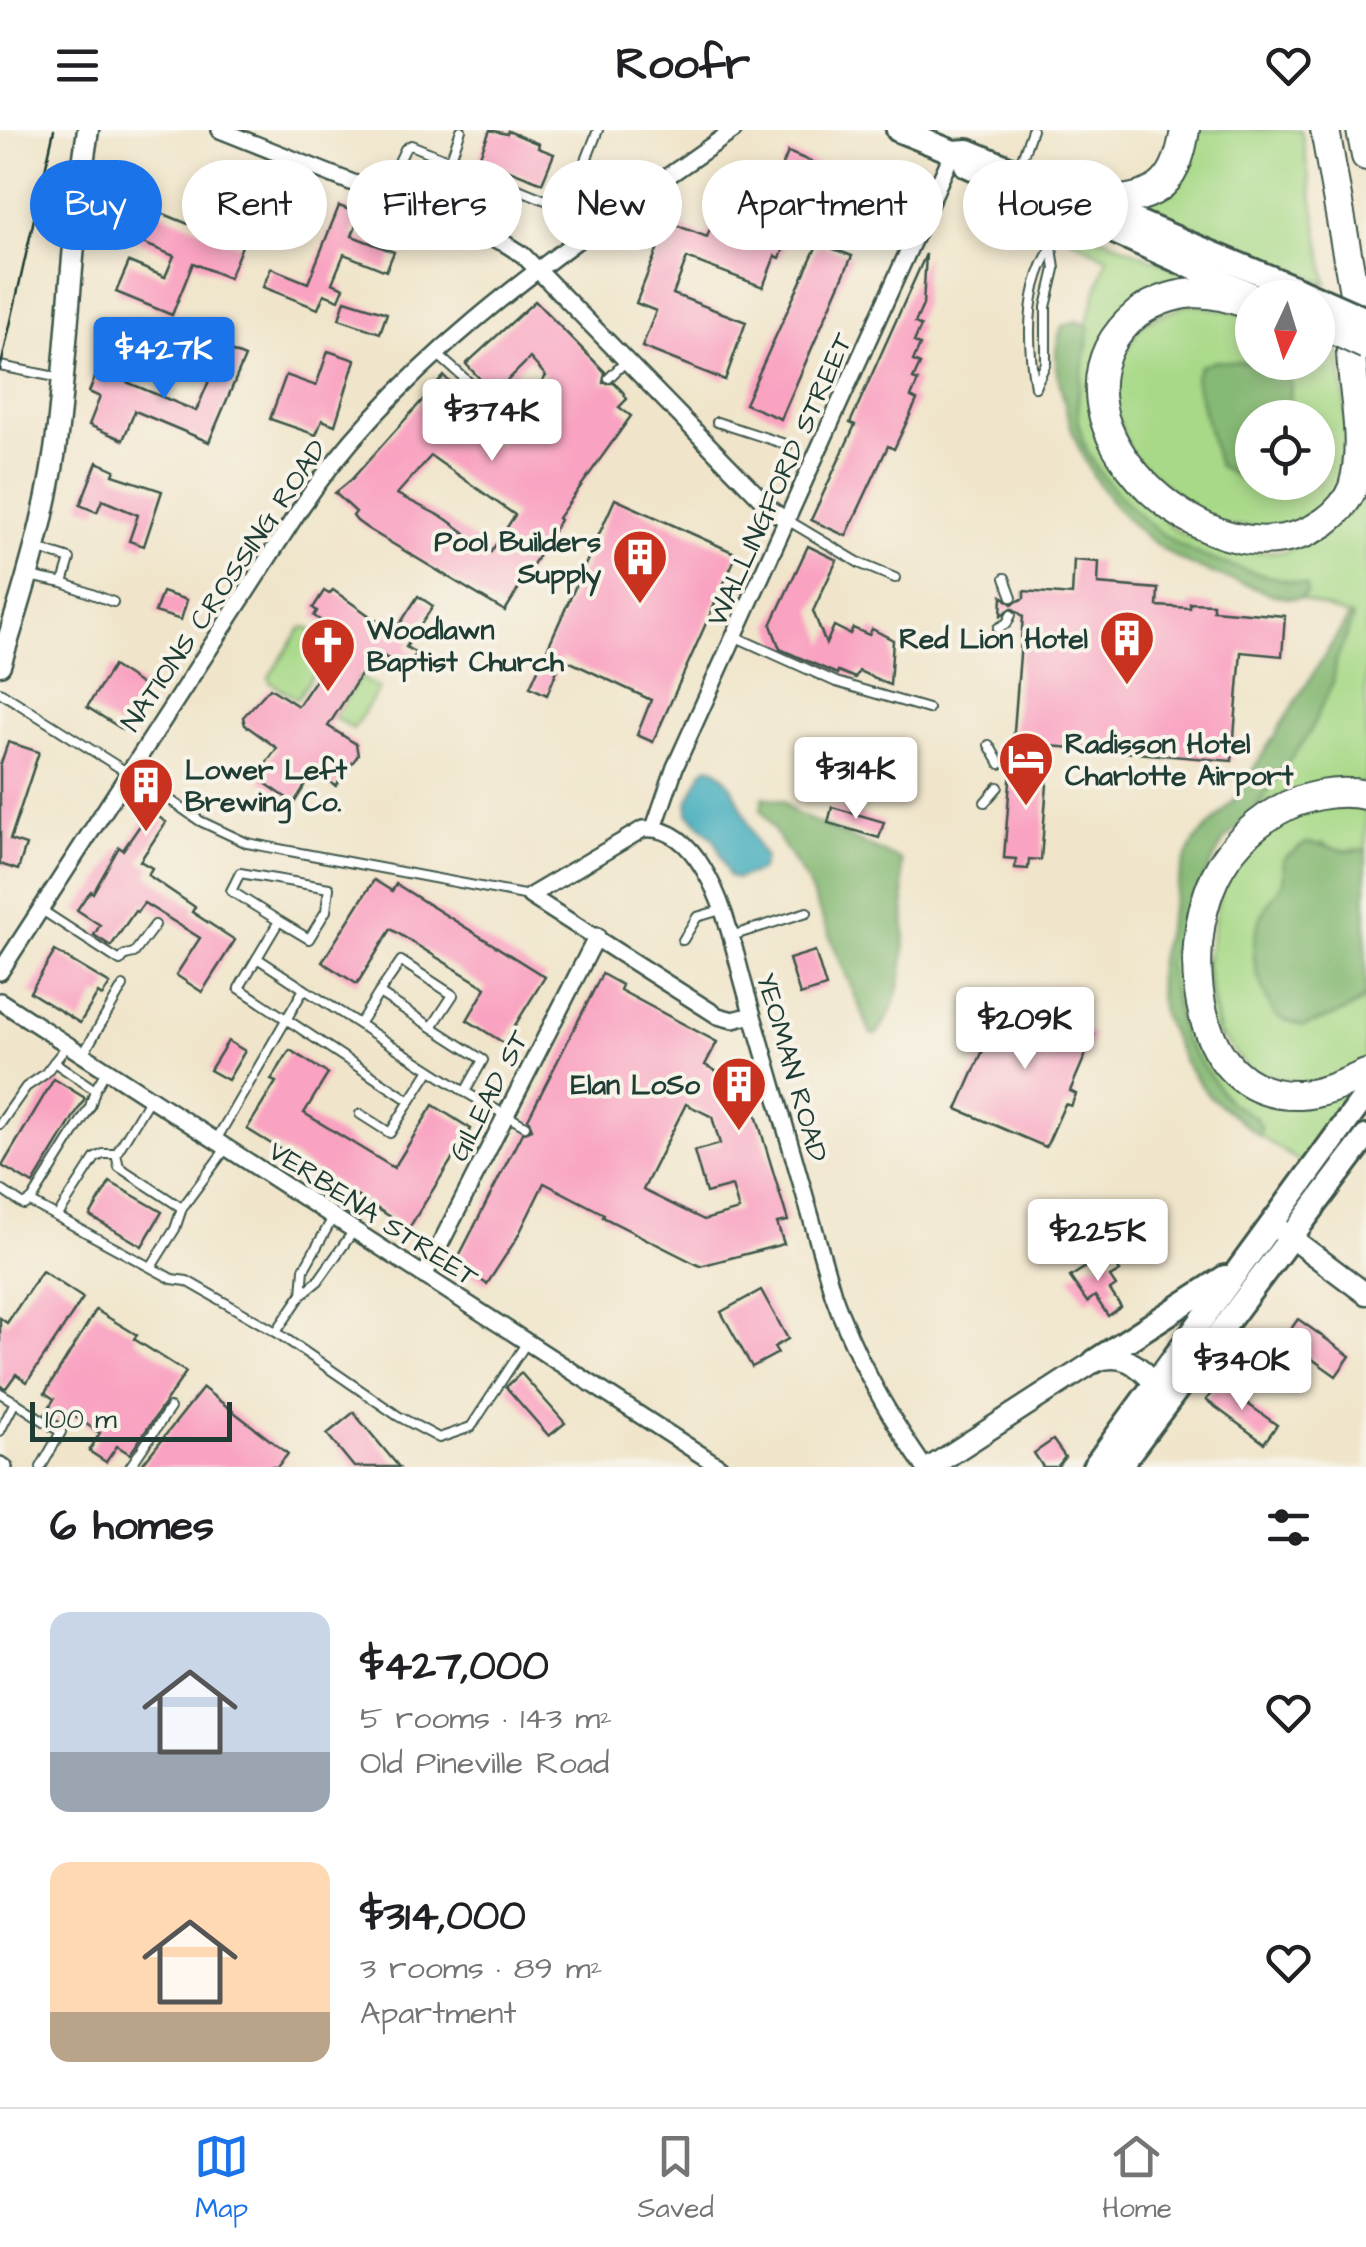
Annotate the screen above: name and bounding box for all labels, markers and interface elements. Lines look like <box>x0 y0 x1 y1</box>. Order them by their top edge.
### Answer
text: Roofr <box>616 34 750 96</box>
icon: menu <box>50 38 105 93</box>
icon: heart <box>1261 38 1316 93</box>
chip: Buy <box>30 160 162 250</box>
chip: Rent <box>182 160 327 250</box>
chip: Filters <box>347 160 522 250</box>
chip: New <box>542 160 682 250</box>
chip: Apartment <box>702 160 943 250</box>
chip: House <box>963 160 1128 250</box>
north arrow <box>1235 280 1335 380</box>
map controls <box>1235 280 1335 500</box>
pin: $427K <box>94 317 234 402</box>
street label: WALLINGFORD STREET <box>698 326 863 633</box>
text: $427K <box>116 327 212 372</box>
pin: $374K <box>422 379 562 464</box>
text: $374K <box>445 389 539 434</box>
button: locate <box>1235 400 1335 500</box>
street label: NATIONS CROSSING ROAD <box>112 432 337 740</box>
place label: Pool Builders Supply <box>434 523 602 597</box>
building icon: Pool Builders Supply <box>610 527 670 606</box>
building icon: Red Lion Hotel <box>1097 608 1157 687</box>
place label: Woodlawn Baptist Church <box>366 611 565 683</box>
church icon: Woodlawn Baptist Church <box>298 615 358 694</box>
place label: Red Lion Hotel <box>899 620 1088 659</box>
place label: Radisson Hotel Charlotte Airport <box>1065 725 1294 797</box>
hotel icon: Radisson Hotel Charlotte Airport <box>996 729 1056 808</box>
pin: $314K <box>786 737 926 822</box>
text: $314K <box>816 747 896 792</box>
place label: Lower Left Brewing Co. <box>185 751 348 824</box>
building icon: Lower Left Brewing Co. <box>116 755 176 834</box>
street label: YEOMAN ROAD <box>746 968 837 1166</box>
pin: $209K <box>955 987 1095 1072</box>
text: $209K <box>978 997 1072 1042</box>
street label: GILEAD ST <box>440 1023 539 1168</box>
building icon: Elan LoSo <box>709 1054 769 1133</box>
place label: Elan LoSo <box>571 1066 700 1105</box>
street label: VERBENA STREET <box>261 1132 486 1297</box>
pin: $225K <box>1028 1199 1168 1284</box>
text: $225K <box>1050 1209 1146 1254</box>
pin: $340K <box>1172 1328 1312 1413</box>
text: $340K <box>1194 1338 1290 1383</box>
scale bar <box>30 1397 232 1442</box>
text: 100 m <box>45 1400 117 1439</box>
text: 6 homes <box>50 1498 214 1556</box>
icon: filters <box>1261 1500 1316 1555</box>
text: $427,000 <box>360 1638 549 1696</box>
icon: home <box>130 1652 250 1772</box>
icon: heart <box>1261 1685 1316 1740</box>
text: 5 rooms · 143 m² <box>360 1696 612 1741</box>
text: Old Pineville Road <box>360 1741 609 1786</box>
text: $314,000 <box>360 1888 526 1946</box>
icon: home <box>130 1902 250 2022</box>
icon: heart <box>1261 1935 1316 1990</box>
text: 3 rooms · 89 m² <box>360 1946 603 1991</box>
text: Apartment <box>360 1991 516 2036</box>
tab: Map <box>194 2129 249 2228</box>
tab: Saved <box>638 2129 714 2228</box>
tab: Home <box>1102 2129 1172 2228</box>

